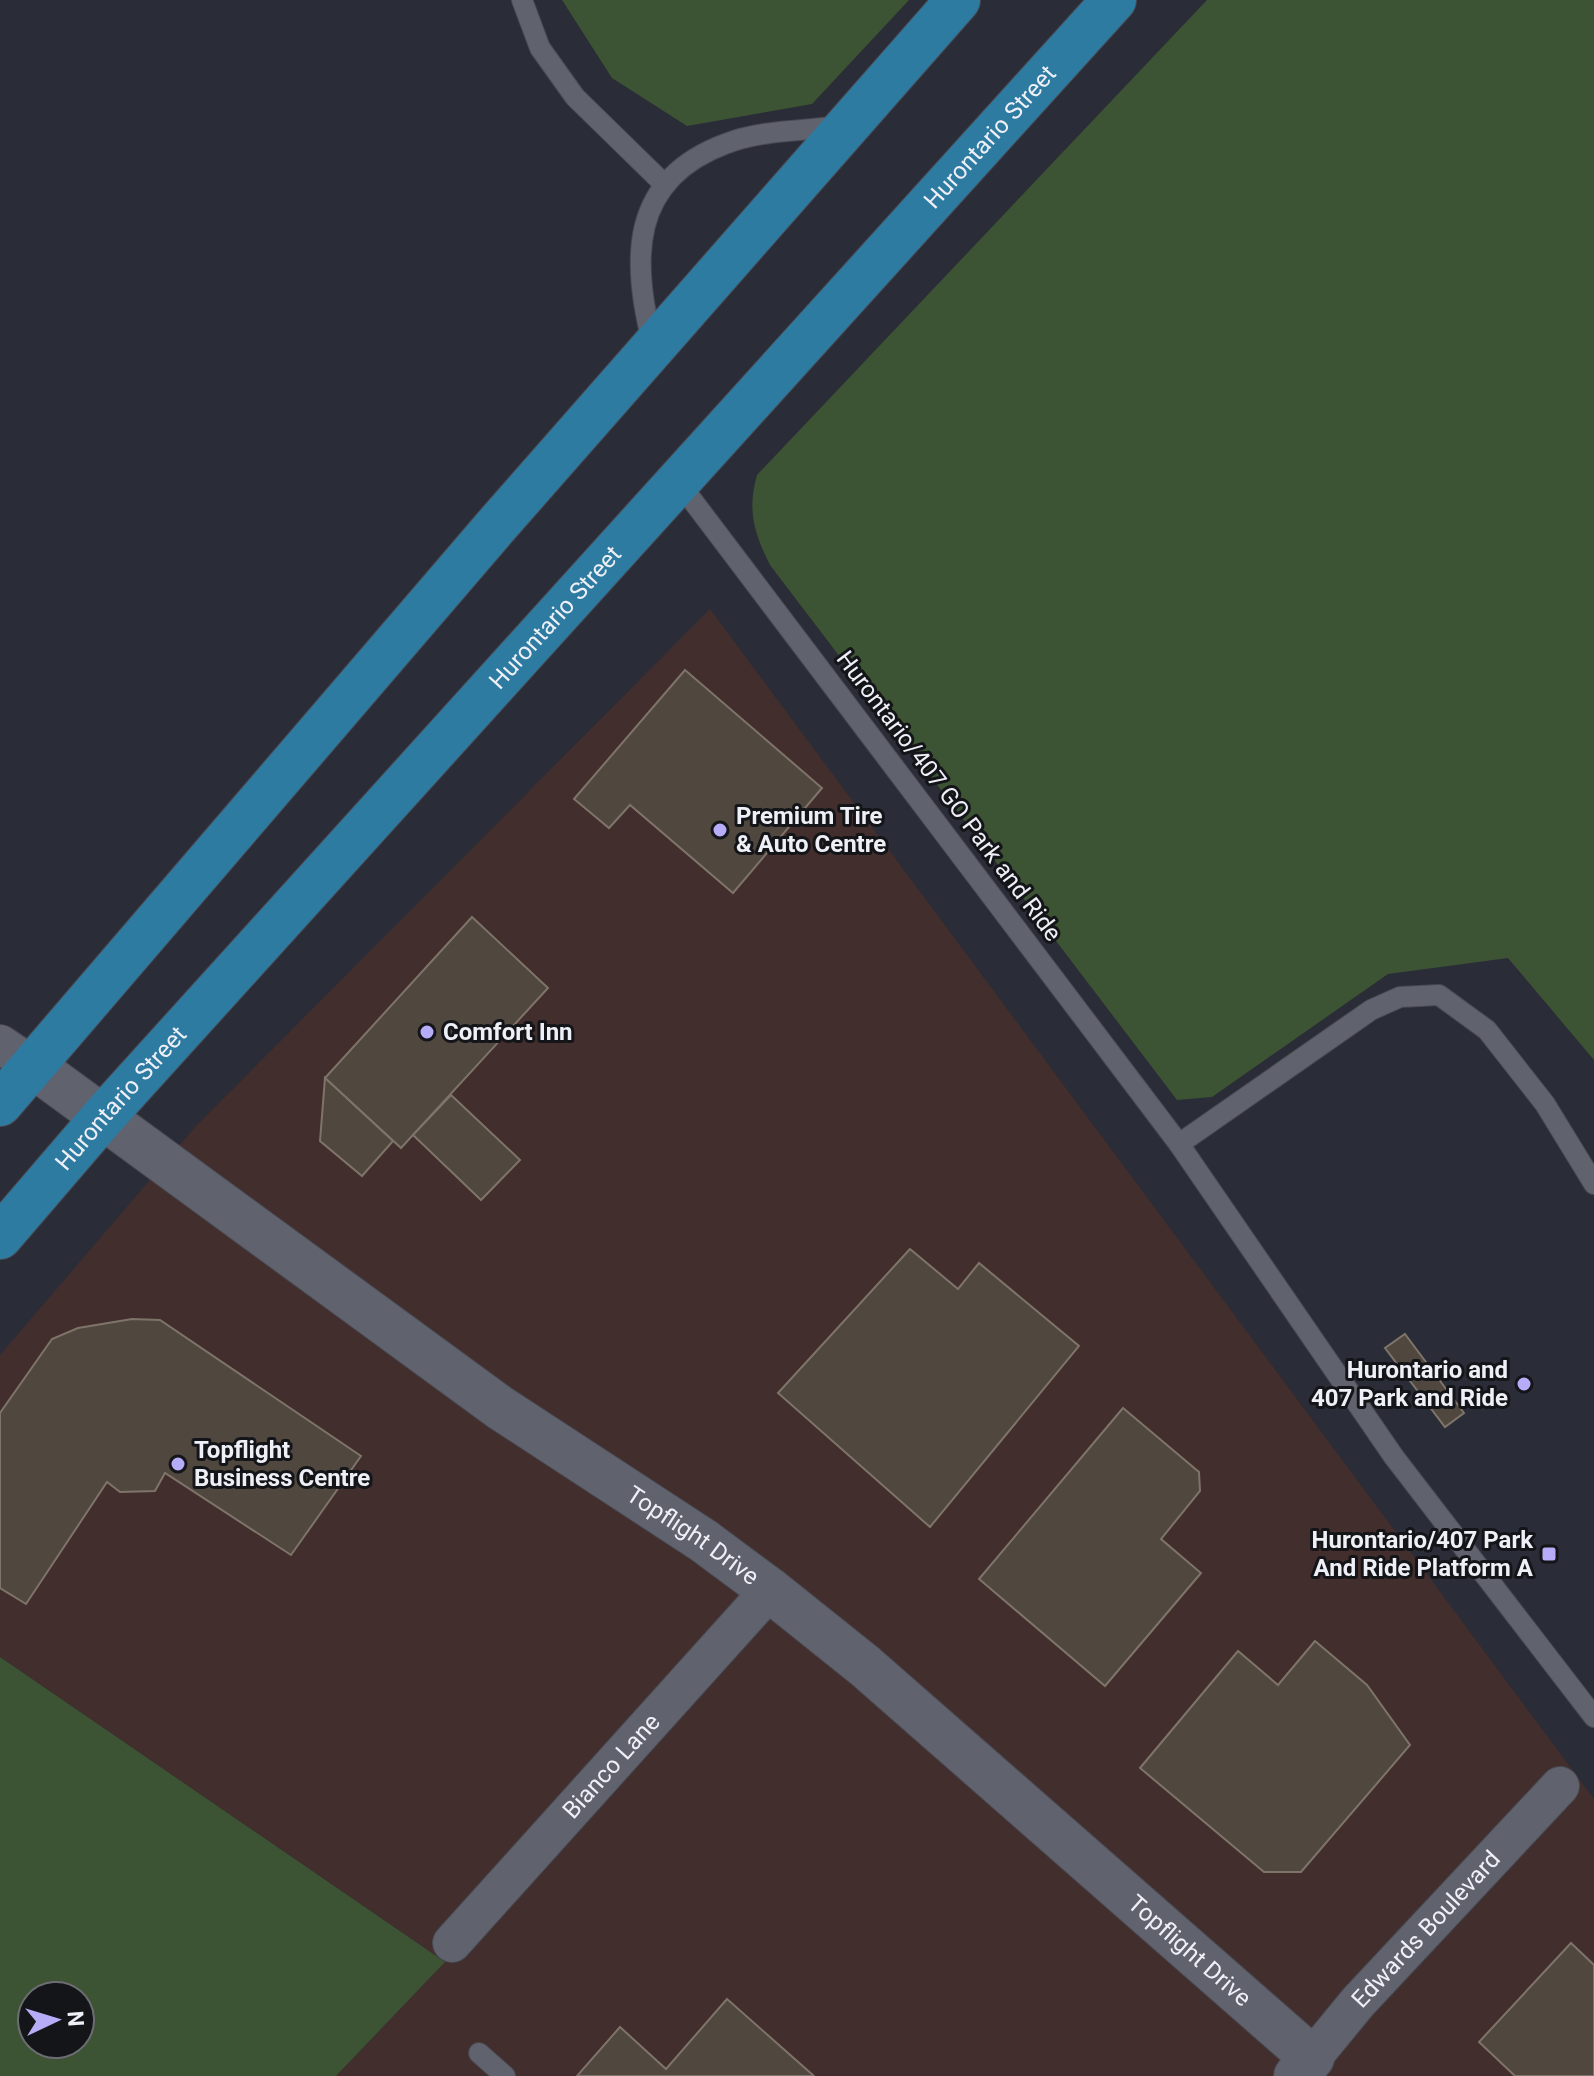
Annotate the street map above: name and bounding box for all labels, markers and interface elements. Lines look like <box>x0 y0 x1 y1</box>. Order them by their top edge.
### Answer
street label: Hurontario Street <box>918 60 1062 214</box>
street label: Hurontario Street <box>483 540 627 695</box>
street label: Hurontario/407 GO Park and Ride <box>831 645 1067 947</box>
place label: Premium Tire & Auto Centre <box>736 802 886 858</box>
marker: Premium Tire & Auto Centre <box>711 821 729 839</box>
place label: Comfort Inn <box>443 1018 573 1046</box>
street label: Hurontario Street <box>50 1020 192 1176</box>
marker: Comfort Inn <box>418 1023 436 1041</box>
place label: Hurontario and 407 Park and Ride <box>1311 1356 1508 1412</box>
marker: Hurontario and 407 Park and Ride <box>1515 1375 1533 1393</box>
place label: Topflight Business Centre <box>194 1436 370 1492</box>
marker: Topflight Business Centre <box>169 1455 187 1473</box>
street label: Topflight Drive <box>621 1480 764 1591</box>
place label: Hurontario/407 Park And Ride Platform A <box>1312 1526 1534 1582</box>
marker: Hurontario/407 Park And Ride Platform A <box>1540 1545 1558 1563</box>
street label: Bianco Lane <box>557 1708 666 1824</box>
street label: Edwards Boulevard <box>1346 1845 1506 2013</box>
street label: Topflight Drive <box>1122 1889 1257 2012</box>
north arrow <box>16 1980 96 2060</box>
text: N <box>62 2010 88 2027</box>

